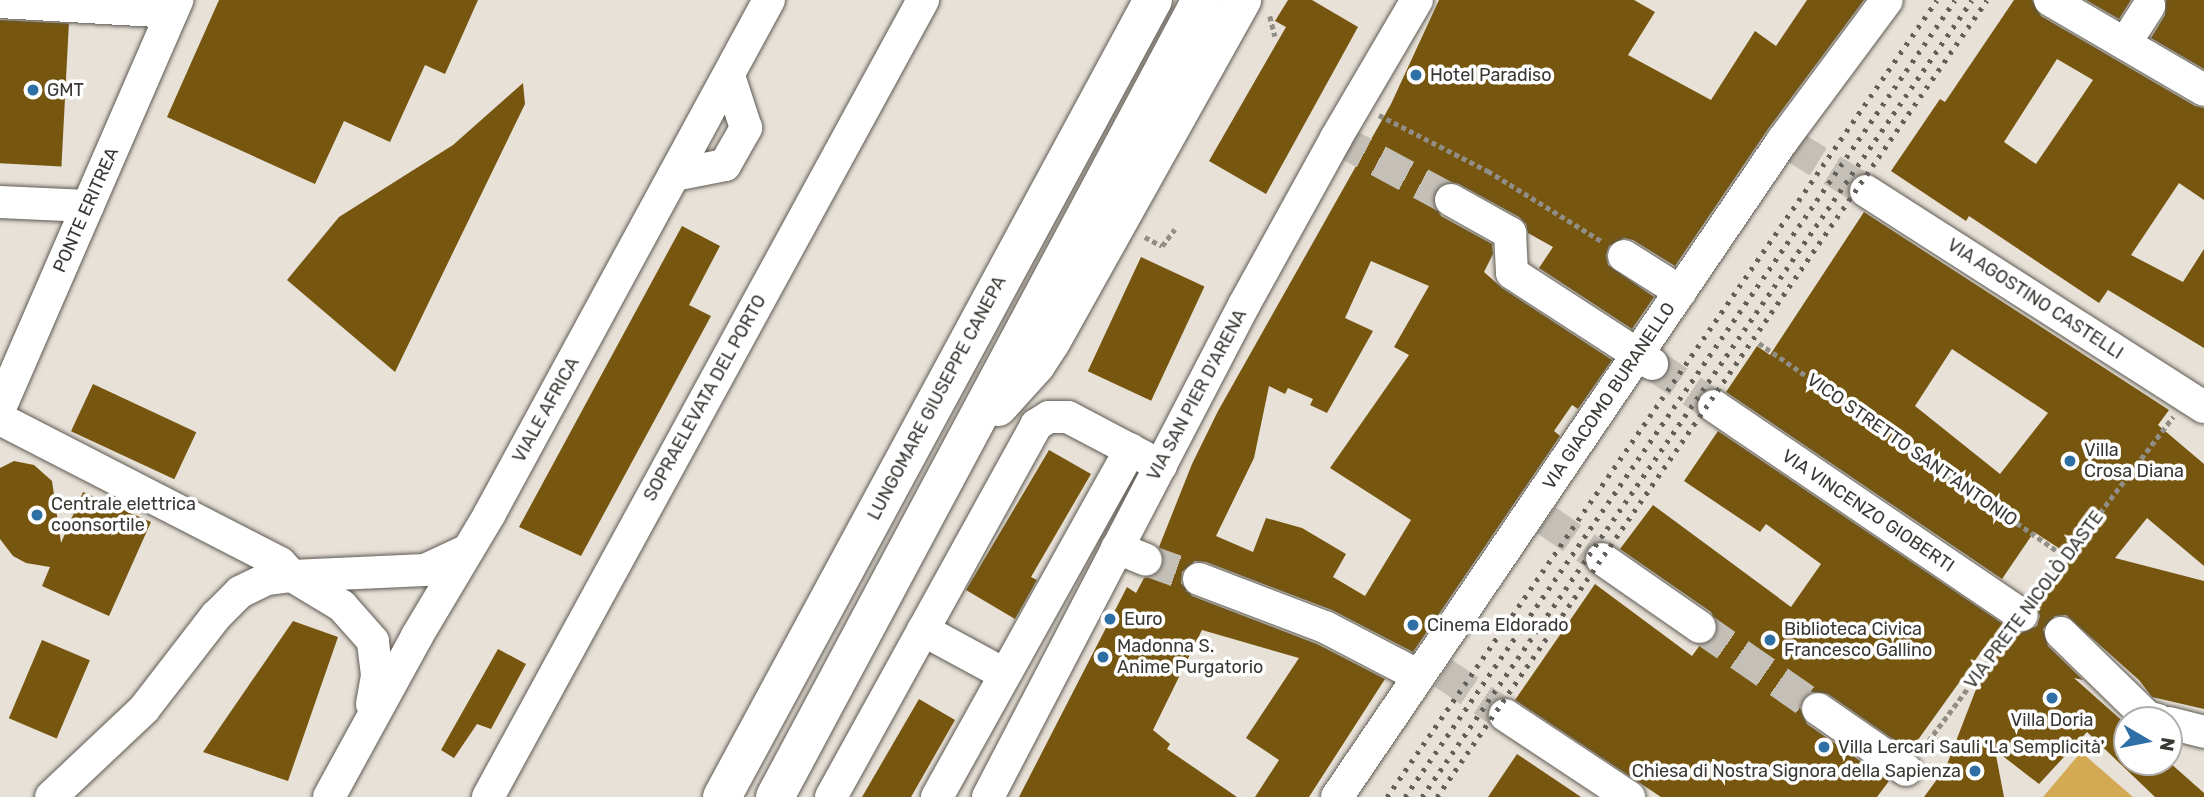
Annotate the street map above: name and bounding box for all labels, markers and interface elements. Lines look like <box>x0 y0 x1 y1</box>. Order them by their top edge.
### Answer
place label: Hotel Paradiso <box>1430 64 1552 86</box>
marker: Hotel Paradiso <box>1408 67 1424 83</box>
place label: GMT <box>47 79 84 101</box>
marker: GMT <box>25 82 41 98</box>
street label: PONTE ERITREA <box>49 144 123 276</box>
street label: VIA AGOSTINO CASTELLI <box>1943 234 2127 364</box>
street label: LUNGOMARE GIUSEPPE CANEPA <box>863 272 1011 524</box>
street label: SOPRAELEVATA DEL PORTO <box>639 291 771 505</box>
street label: VIA GIACOMO BURANELLO <box>1538 298 1680 494</box>
street label: VIA SAN PIER D'ARENA <box>1143 306 1251 484</box>
street label: VIALE AFRICA <box>508 353 584 467</box>
street label: VICO STRETTO SANT'ANTONIO <box>1803 369 2021 531</box>
place label: Villa Crosa Diana <box>2084 440 2184 482</box>
street label: VIA VINCENZO GIOBERTI <box>1777 445 1959 577</box>
marker: Villa Crosa Diana <box>2062 453 2078 469</box>
place label: Centrale elettrica coonsortile <box>51 494 196 536</box>
marker: Centrale elettrica coonsortile <box>29 507 45 523</box>
street label: VIA PRETE NICOLÒ DASTE <box>1960 507 2108 693</box>
place label: Euro <box>1124 608 1163 630</box>
marker: Euro <box>1102 611 1118 627</box>
place label: Cinema Eldorado <box>1427 614 1569 636</box>
marker: Cinema Eldorado <box>1405 617 1421 633</box>
place label: Biblioteca Civica Francesco Gallino <box>1784 619 1932 662</box>
marker: Biblioteca Civica Francesco Gallino <box>1762 632 1778 648</box>
place label: Madonna S. Anime Purgatorio <box>1117 636 1263 678</box>
marker: Madonna S. Anime Purgatorio <box>1095 649 1111 665</box>
marker: Villa Doria <box>2044 690 2060 706</box>
north arrow <box>2113 706 2183 776</box>
place label: Villa Doria <box>2010 709 2094 731</box>
place label: Villa Lercari Sauli 'La Semplicità' <box>1838 736 2104 758</box>
text: N <box>2155 736 2180 753</box>
marker: Villa Lercari Sauli 'La Semplicità' <box>1816 739 1832 755</box>
place label: Chiesa di Nostra Signora della Sapienza <box>1632 760 1961 782</box>
marker: Chiesa di Nostra Signora della Sapienza <box>1967 763 1983 779</box>

